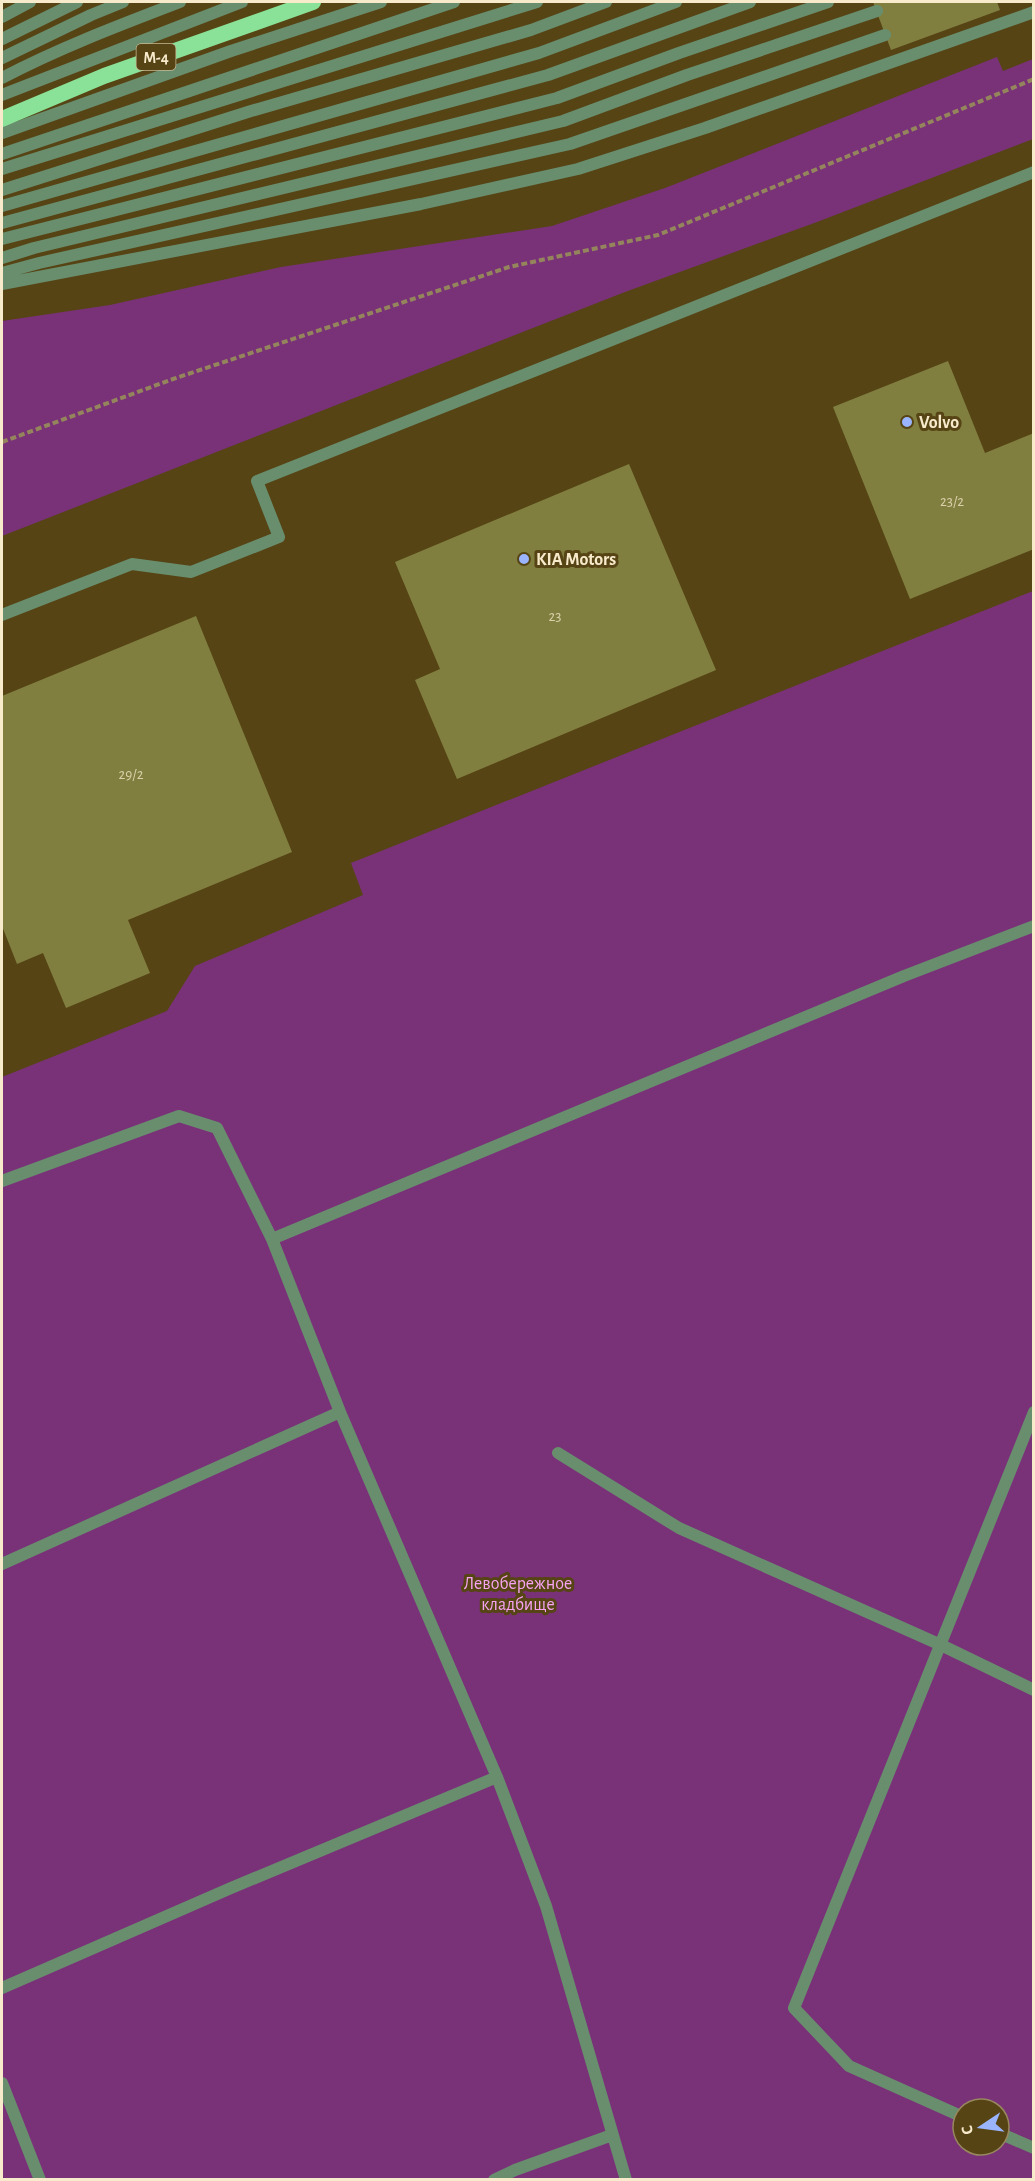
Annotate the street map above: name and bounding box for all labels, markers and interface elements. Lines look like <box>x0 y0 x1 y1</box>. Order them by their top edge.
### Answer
road number: М-4 <box>136 44 176 70</box>
place label: Volvo <box>919 414 959 432</box>
marker: Volvo <box>900 415 914 429</box>
house number: 23/2 <box>940 494 964 509</box>
place label: KIA Motors <box>536 551 616 569</box>
marker: KIA Motors <box>517 552 531 566</box>
house number: 23 <box>548 609 562 624</box>
house number: 29/2 <box>118 767 144 782</box>
park label: Левобережное кладбище <box>464 1574 572 1614</box>
north arrow <box>951 2097 1011 2157</box>
text: С <box>959 2124 976 2136</box>

